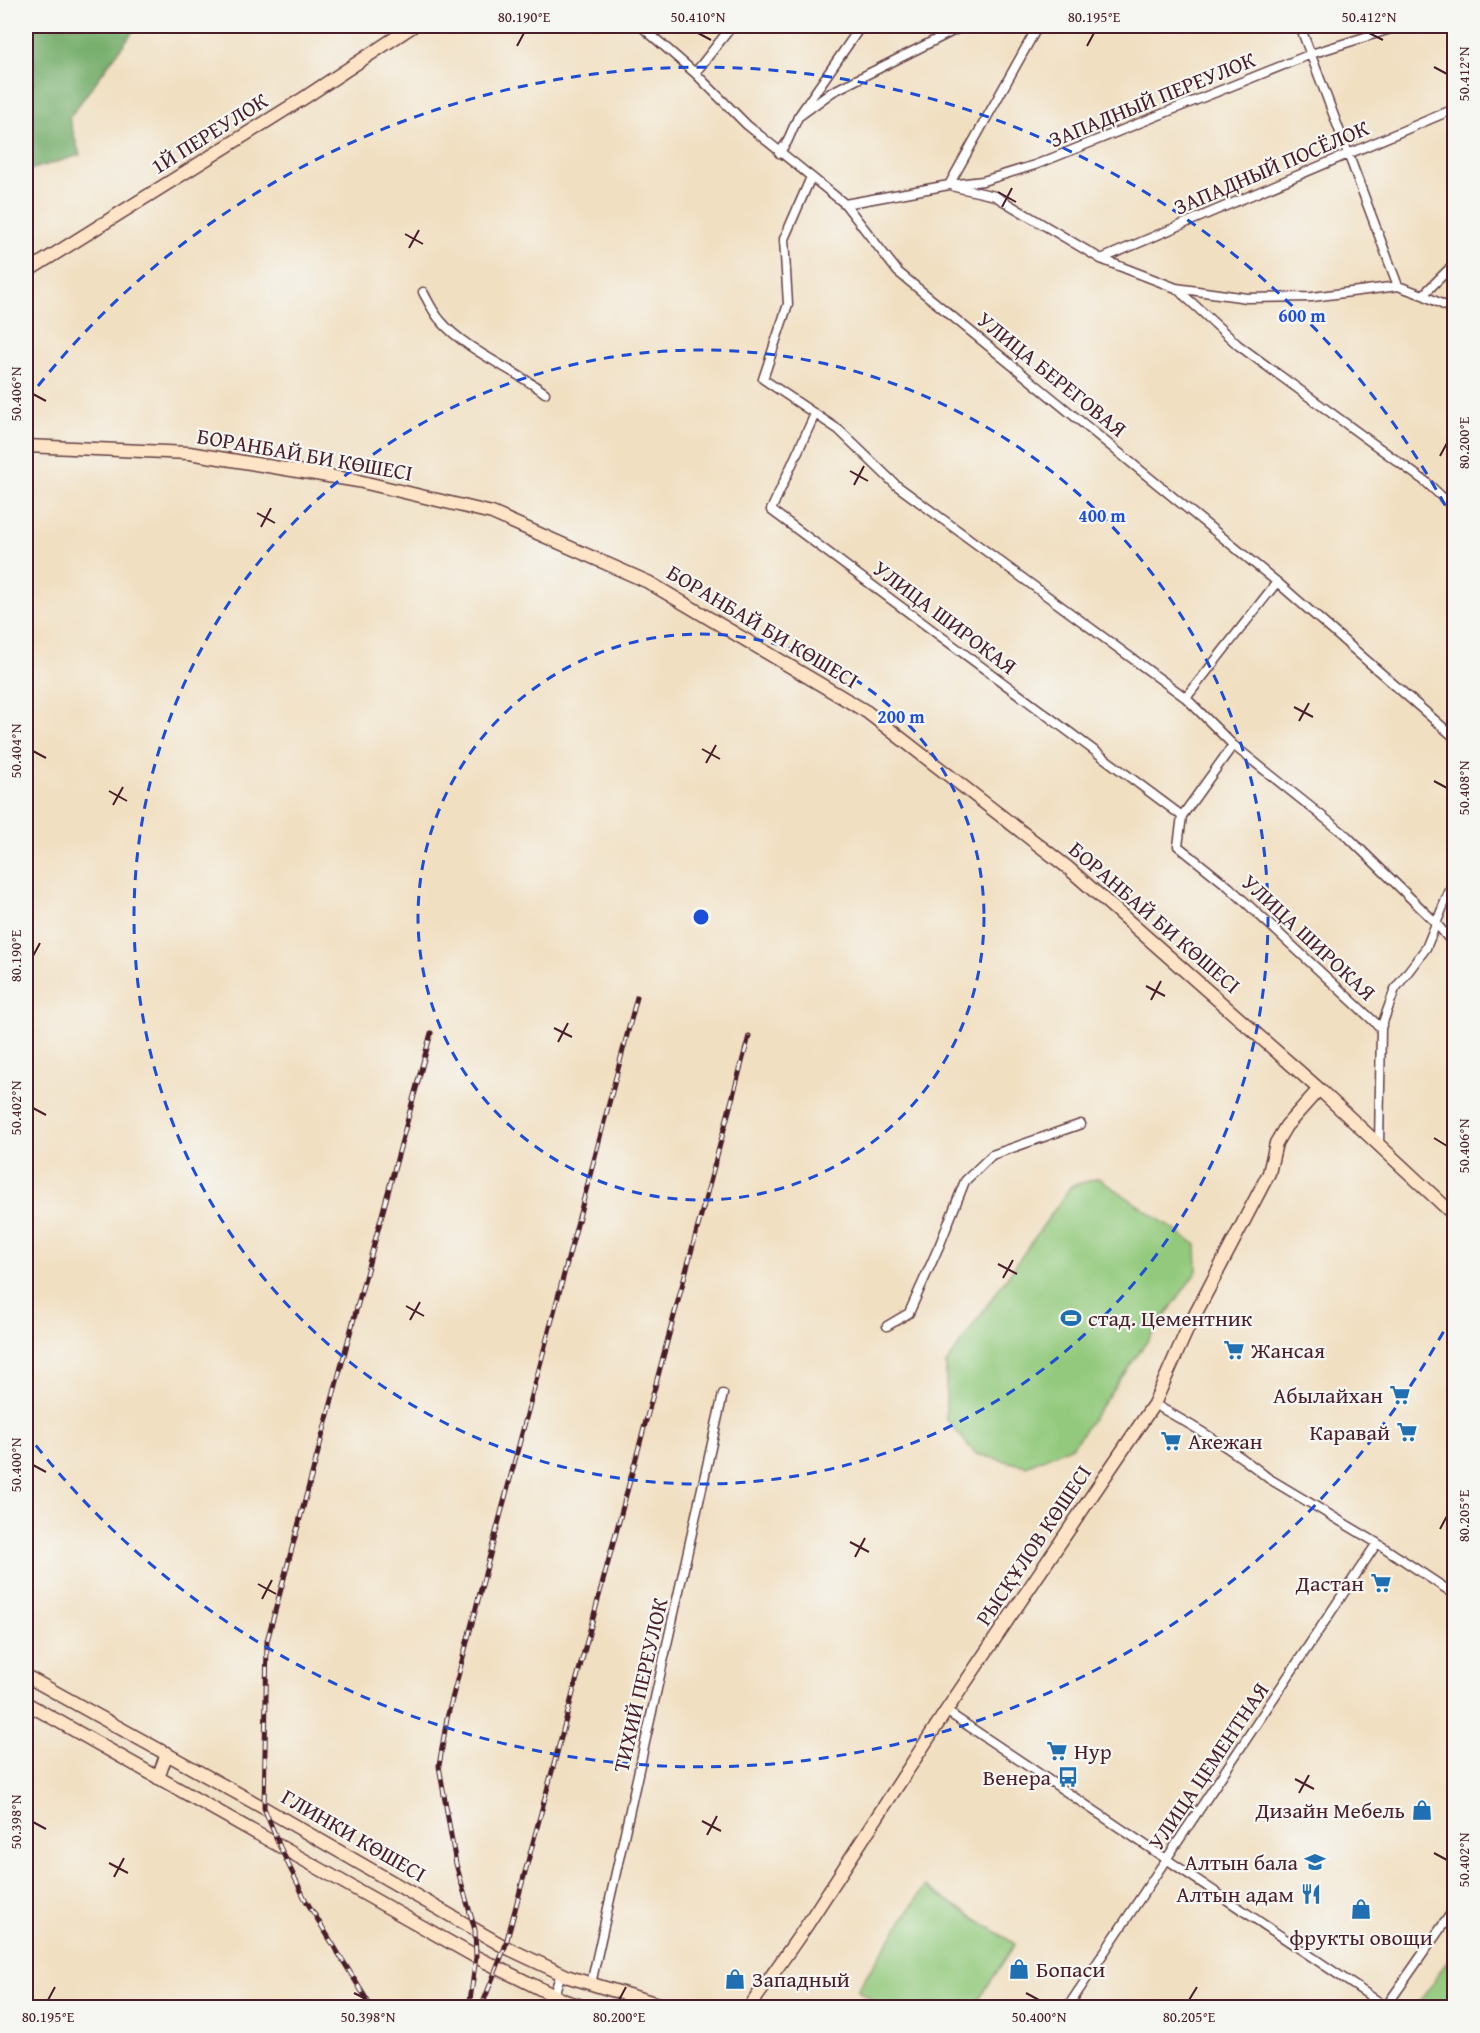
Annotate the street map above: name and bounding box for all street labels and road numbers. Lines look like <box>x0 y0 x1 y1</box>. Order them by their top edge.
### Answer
street label: ЗАПАДНЫЙ ПЕРЕУЛОК <box>1044 43 1260 155</box>
street label: 1Й ПЕРЕУЛОК <box>144 84 274 182</box>
street label: ЗАПАДНЫЙ ПОСЁЛОК <box>1169 111 1374 223</box>
street label: УЛИЦА БЕРЕГОВАЯ <box>970 304 1134 444</box>
street label: БОРАНБАЙ БИ КӨШЕСІ <box>195 419 415 489</box>
street label: УЛИЦА ШИРОКАЯ <box>866 552 1024 682</box>
street label: БОРАНБАЙ БИ КӨШЕСІ <box>661 556 865 696</box>
street label: БОРАНБАЙ БИ КӨШЕСІ <box>1062 833 1248 1001</box>
street label: УЛИЦА ШИРОКАЯ <box>1235 866 1383 1008</box>
street label: РЫСҚҰЛОВ КӨШЕСІ <box>967 1458 1099 1632</box>
street label: ТИХИЙ ПЕРЕУЛОК <box>604 1594 676 1775</box>
street label: УЛИЦА ЦЕМЕНТНАЯ <box>1140 1676 1276 1856</box>
street label: ГЛИНКИ КӨШЕСІ <box>276 1781 432 1889</box>

